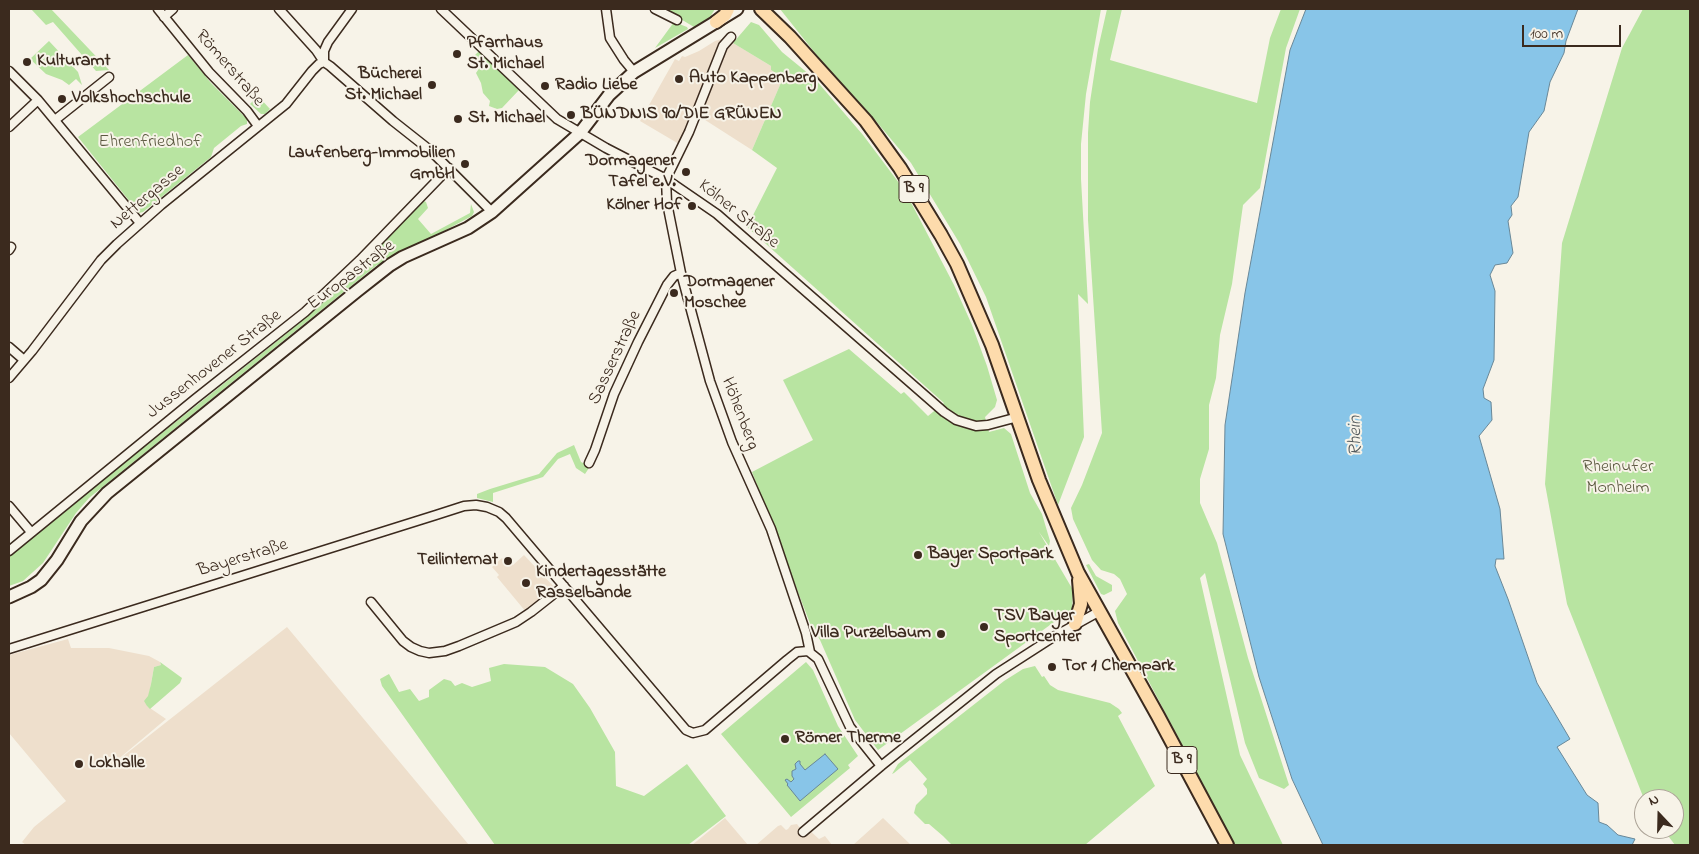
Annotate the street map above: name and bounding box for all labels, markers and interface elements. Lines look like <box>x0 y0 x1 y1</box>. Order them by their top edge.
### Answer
scale bar <box>1524 15 1623 47</box>
text: 100 m <box>1530 23 1563 45</box>
street label: Römerstraße <box>190 26 268 112</box>
place label: Pfarrhaus St. Michael <box>467 33 544 76</box>
marker: Pfarrhaus St. Michael <box>451 48 463 60</box>
place label: Kulturamt <box>37 51 111 73</box>
marker: Kulturamt <box>21 56 33 68</box>
place label: Bücherei St. Michael <box>345 64 422 106</box>
place label: Auto Kappenberg <box>689 68 816 90</box>
marker: Auto Kappenberg <box>673 73 685 85</box>
place label: Radio Liebe <box>555 75 637 97</box>
marker: Bücherei St. Michael <box>426 79 438 91</box>
marker: Radio Liebe <box>539 80 551 92</box>
place label: Volkshochschule <box>72 88 191 110</box>
marker: Volkshochschule <box>56 93 68 105</box>
place label: BÜNDNIS 90/DIE GRÜNEN <box>581 104 782 126</box>
place label: St. Michael <box>468 108 545 130</box>
marker: BÜNDNIS 90/DIE GRÜNEN <box>565 109 577 121</box>
marker: St. Michael <box>452 113 464 125</box>
park label: Ehrenfriedhof <box>98 132 202 154</box>
place label: Laufenberg-Immobilien GmbH <box>288 143 455 186</box>
place label: Dormagener Tafel e.V. <box>585 151 676 193</box>
marker: Laufenberg-Immobilien GmbH <box>459 158 471 170</box>
street label: Nettergasse <box>107 161 189 235</box>
marker: Dormagener Tafel e.V. <box>680 166 692 178</box>
road number: B 9 <box>899 175 929 202</box>
street label: Kölner Straße <box>693 176 783 254</box>
place label: Kölner Hof <box>606 195 682 217</box>
marker: Kölner Hof <box>686 200 698 212</box>
street label: Europastraße <box>304 236 400 316</box>
place label: Dormagener Moschee <box>684 272 775 314</box>
marker: Dormagener Moschee <box>668 287 680 299</box>
street label: Jussenhovener Straße <box>143 306 287 424</box>
street label: Sasserstraße <box>585 308 647 408</box>
street label: Höhenberg <box>715 375 763 453</box>
water label: Rhein <box>1345 415 1369 457</box>
park label: Rheinufer Monheim <box>1583 457 1653 499</box>
street label: Bayerstraße <box>195 535 291 583</box>
place label: Bayer Sportpark <box>928 544 1053 566</box>
marker: Bayer Sportpark <box>912 549 924 561</box>
place label: Teilinternat <box>417 550 498 572</box>
marker: Teilinternat <box>502 555 514 567</box>
place label: Kindertagesstätte Rasselbande <box>536 562 666 604</box>
marker: Kindertagesstätte Rasselbande <box>520 577 532 589</box>
place label: TSV Bayer Sportcenter <box>994 606 1081 649</box>
marker: TSV Bayer Sportcenter <box>978 621 990 633</box>
place label: Villa Purzelbaum <box>811 623 931 645</box>
marker: Villa Purzelbaum <box>935 628 947 640</box>
place label: Tor 1 Chempark <box>1062 656 1175 678</box>
marker: Tor 1 Chempark <box>1046 661 1058 673</box>
place label: Römer Therme <box>795 728 901 750</box>
marker: Römer Therme <box>779 733 791 745</box>
road number: B 9 <box>1167 746 1197 774</box>
place label: Lokhalle <box>89 753 145 775</box>
marker: Lokhalle <box>73 758 85 770</box>
north arrow <box>1634 789 1684 839</box>
text: N <box>1646 789 1662 812</box>

